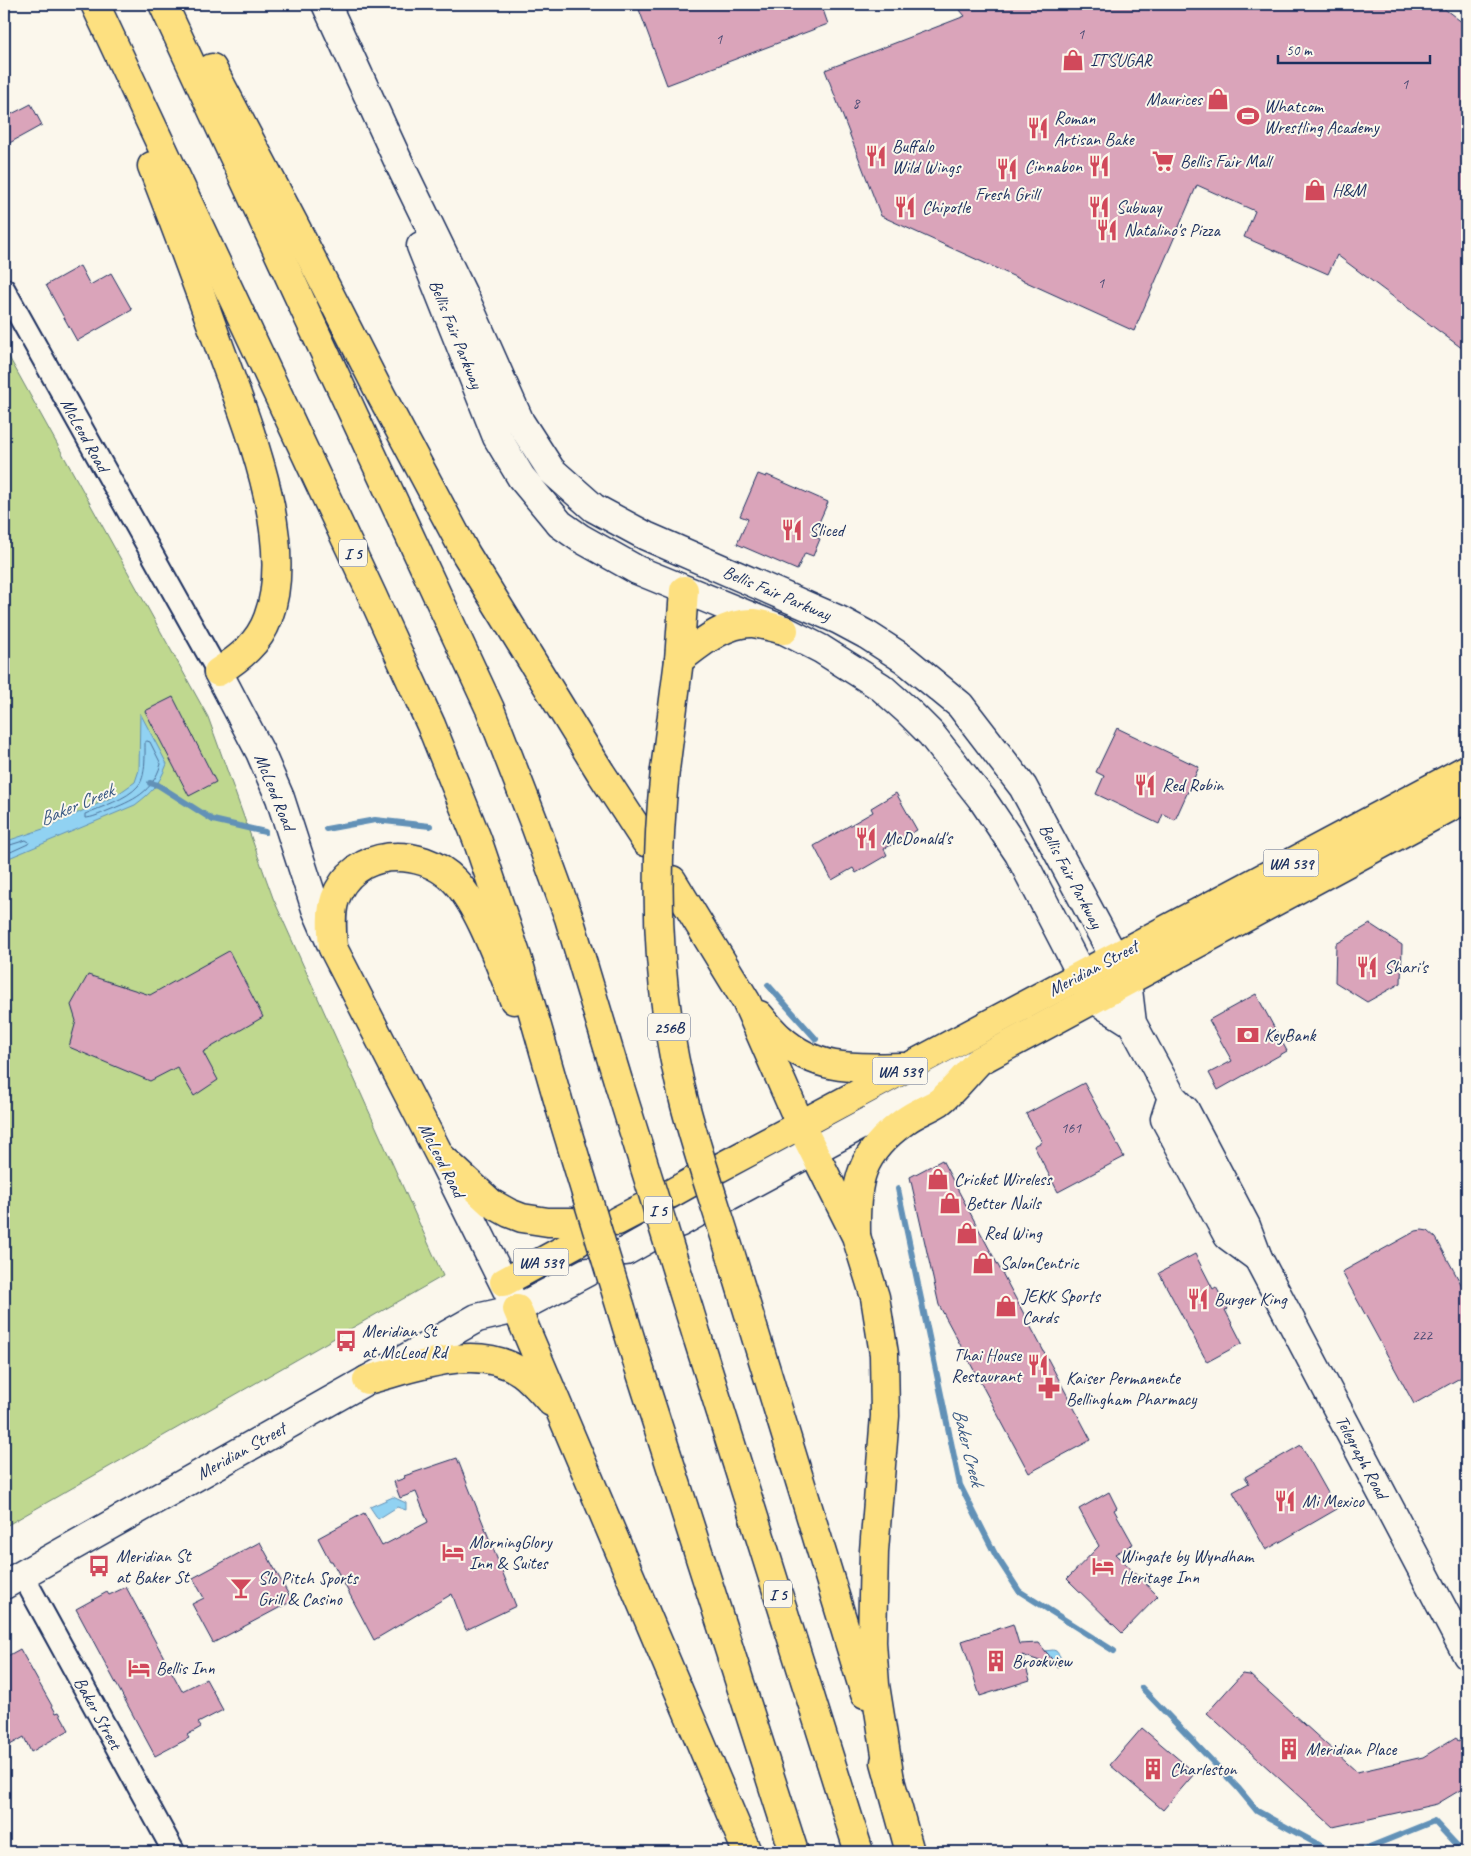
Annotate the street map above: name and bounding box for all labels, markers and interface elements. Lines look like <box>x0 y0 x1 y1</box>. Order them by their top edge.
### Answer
house number: 1 <box>1078 25 1086 44</box>
house number: 1 <box>716 30 724 49</box>
scale bar <box>1278 32 1431 64</box>
text: 50 m <box>1286 41 1313 60</box>
shop icon: IT'SUGAR <box>1060 47 1086 73</box>
place label: IT'SUGAR <box>1090 49 1153 71</box>
house number: 1 <box>1402 75 1410 94</box>
shop icon: Maurices <box>1205 86 1231 112</box>
place label: Maurices <box>1146 88 1204 110</box>
house number: 8 <box>853 94 861 113</box>
place label: Whatcom Wrestling Academy <box>1264 95 1380 138</box>
sports icon: Whatcom Wrestling Academy <box>1235 103 1261 129</box>
place label: Roman Artisan Bake <box>1054 107 1135 150</box>
restaurant icon: Roman Artisan Bake <box>1025 115 1051 141</box>
place label: Buffalo Wild Wings <box>892 135 962 178</box>
restaurant icon: Buffalo Wild Wings <box>863 143 889 169</box>
supermarket icon: Bellis Fair Mall <box>1150 148 1176 174</box>
place label: Bellis Fair Mall <box>1180 150 1274 172</box>
restaurant icon: Cinnabon <box>1086 153 1112 179</box>
place label: Cinnabon <box>1024 155 1083 177</box>
restaurant icon: Fresh Grill <box>994 156 1020 182</box>
shop icon: H&M <box>1302 177 1328 203</box>
place label: H&M <box>1332 179 1367 201</box>
place label: Fresh Grill <box>975 183 1042 205</box>
restaurant icon: Chipotle <box>892 194 918 220</box>
restaurant icon: Subway <box>1086 194 1112 220</box>
place label: Chipotle <box>922 196 971 218</box>
place label: Subway <box>1116 196 1163 218</box>
restaurant icon: Natalino's Pizza <box>1094 217 1120 243</box>
place label: Natalino's Pizza <box>1124 219 1222 241</box>
house number: 1 <box>1098 274 1106 293</box>
street label: Bellis Fair Parkway <box>424 277 488 393</box>
street label: McLeod Road <box>56 394 116 478</box>
restaurant icon: Sliced <box>779 517 805 543</box>
place label: Sliced <box>809 519 847 541</box>
road number: I 5 <box>339 540 367 566</box>
street label: Bellis Fair Parkway <box>720 560 836 626</box>
street label: McLeod Road <box>250 750 301 836</box>
restaurant icon: Red Robin <box>1132 772 1158 798</box>
place label: Red Robin <box>1162 774 1224 796</box>
water label: Baker Creek <box>36 777 120 831</box>
street label: Bellis Fair Parkway <box>1034 820 1109 934</box>
restaurant icon: McDonald's <box>853 825 879 851</box>
place label: McDonald's <box>882 827 954 849</box>
road number: WA 539 <box>1264 850 1318 876</box>
street label: Meridian Street <box>1044 934 1144 1001</box>
restaurant icon: Shari's <box>1354 954 1380 980</box>
place label: Shari's <box>1384 956 1429 978</box>
road number: 256B <box>648 1014 690 1040</box>
bank icon: KeyBank <box>1235 1022 1261 1048</box>
place label: KeyBank <box>1264 1024 1317 1046</box>
road number: WA 539 <box>872 1058 928 1084</box>
street label: McLeod Road <box>414 1119 471 1204</box>
house number: 161 <box>1061 1119 1082 1138</box>
shop icon: Cricket Wireless <box>925 1166 951 1192</box>
place label: Cricket Wireless <box>954 1168 1053 1190</box>
shop icon: Better Nails <box>937 1190 963 1216</box>
place label: Better Nails <box>966 1192 1042 1214</box>
road number: I 5 <box>644 1196 672 1224</box>
shop icon: Red Wing <box>954 1220 980 1246</box>
place label: Red Wing <box>984 1222 1043 1244</box>
road number: WA 539 <box>514 1248 568 1276</box>
shop icon: SalonCentric <box>970 1250 996 1276</box>
place label: SalonCentric <box>1000 1252 1080 1274</box>
place label: JEKK Sports Cards <box>1021 1285 1102 1328</box>
restaurant icon: Burger King <box>1185 1286 1211 1312</box>
place label: Burger King <box>1214 1288 1288 1310</box>
shop icon: JEKK Sports Cards <box>993 1293 1019 1319</box>
place label: Meridian St at McLeod Rd <box>362 1320 450 1363</box>
house number: 222 <box>1412 1326 1433 1345</box>
bus stop icon: Meridian St at McLeod Rd <box>333 1328 359 1354</box>
place label: Thai House Restaurant <box>951 1344 1023 1387</box>
restaurant icon: Thai House Restaurant <box>1025 1352 1051 1378</box>
place label: Kaiser Permanente Bellingham Pharmacy <box>1066 1367 1198 1410</box>
pharmacy icon: Kaiser Permanente Bellingham Pharmacy <box>1036 1375 1062 1401</box>
water label: Baker Creek <box>947 1406 990 1491</box>
street label: Telegraph Road <box>1331 1412 1395 1505</box>
street label: Meridian Street <box>193 1416 292 1485</box>
restaurant icon: Mi Mexico <box>1272 1488 1298 1514</box>
place label: Mi Mexico <box>1302 1490 1366 1512</box>
place label: MorningGlory Inn & Suites <box>469 1531 553 1574</box>
hotel icon: MorningGlory Inn & Suites <box>440 1539 466 1565</box>
place label: Meridian St at Baker St <box>116 1545 193 1588</box>
place label: Wingate by Wyndham Heritage Inn <box>1120 1545 1255 1588</box>
bus stop icon: Meridian St at Baker St <box>86 1553 112 1579</box>
hotel icon: Wingate by Wyndham Heritage Inn <box>1090 1553 1116 1579</box>
place label: Slo Pitch Sports Grill & Casino <box>258 1567 360 1610</box>
bar icon: Slo Pitch Sports Grill & Casino <box>228 1575 254 1601</box>
road number: I 5 <box>764 1580 792 1608</box>
building icon: Brookview <box>983 1648 1009 1674</box>
place label: Brookview <box>1012 1650 1073 1672</box>
hotel icon: Bellis Inn <box>126 1655 152 1681</box>
place label: Bellis Inn <box>156 1657 215 1679</box>
street label: Baker Street <box>69 1673 128 1755</box>
building icon: Meridian Place <box>1276 1736 1302 1762</box>
place label: Meridian Place <box>1306 1738 1398 1760</box>
building icon: Charleston <box>1140 1756 1166 1782</box>
place label: Charleston <box>1170 1758 1238 1780</box>

